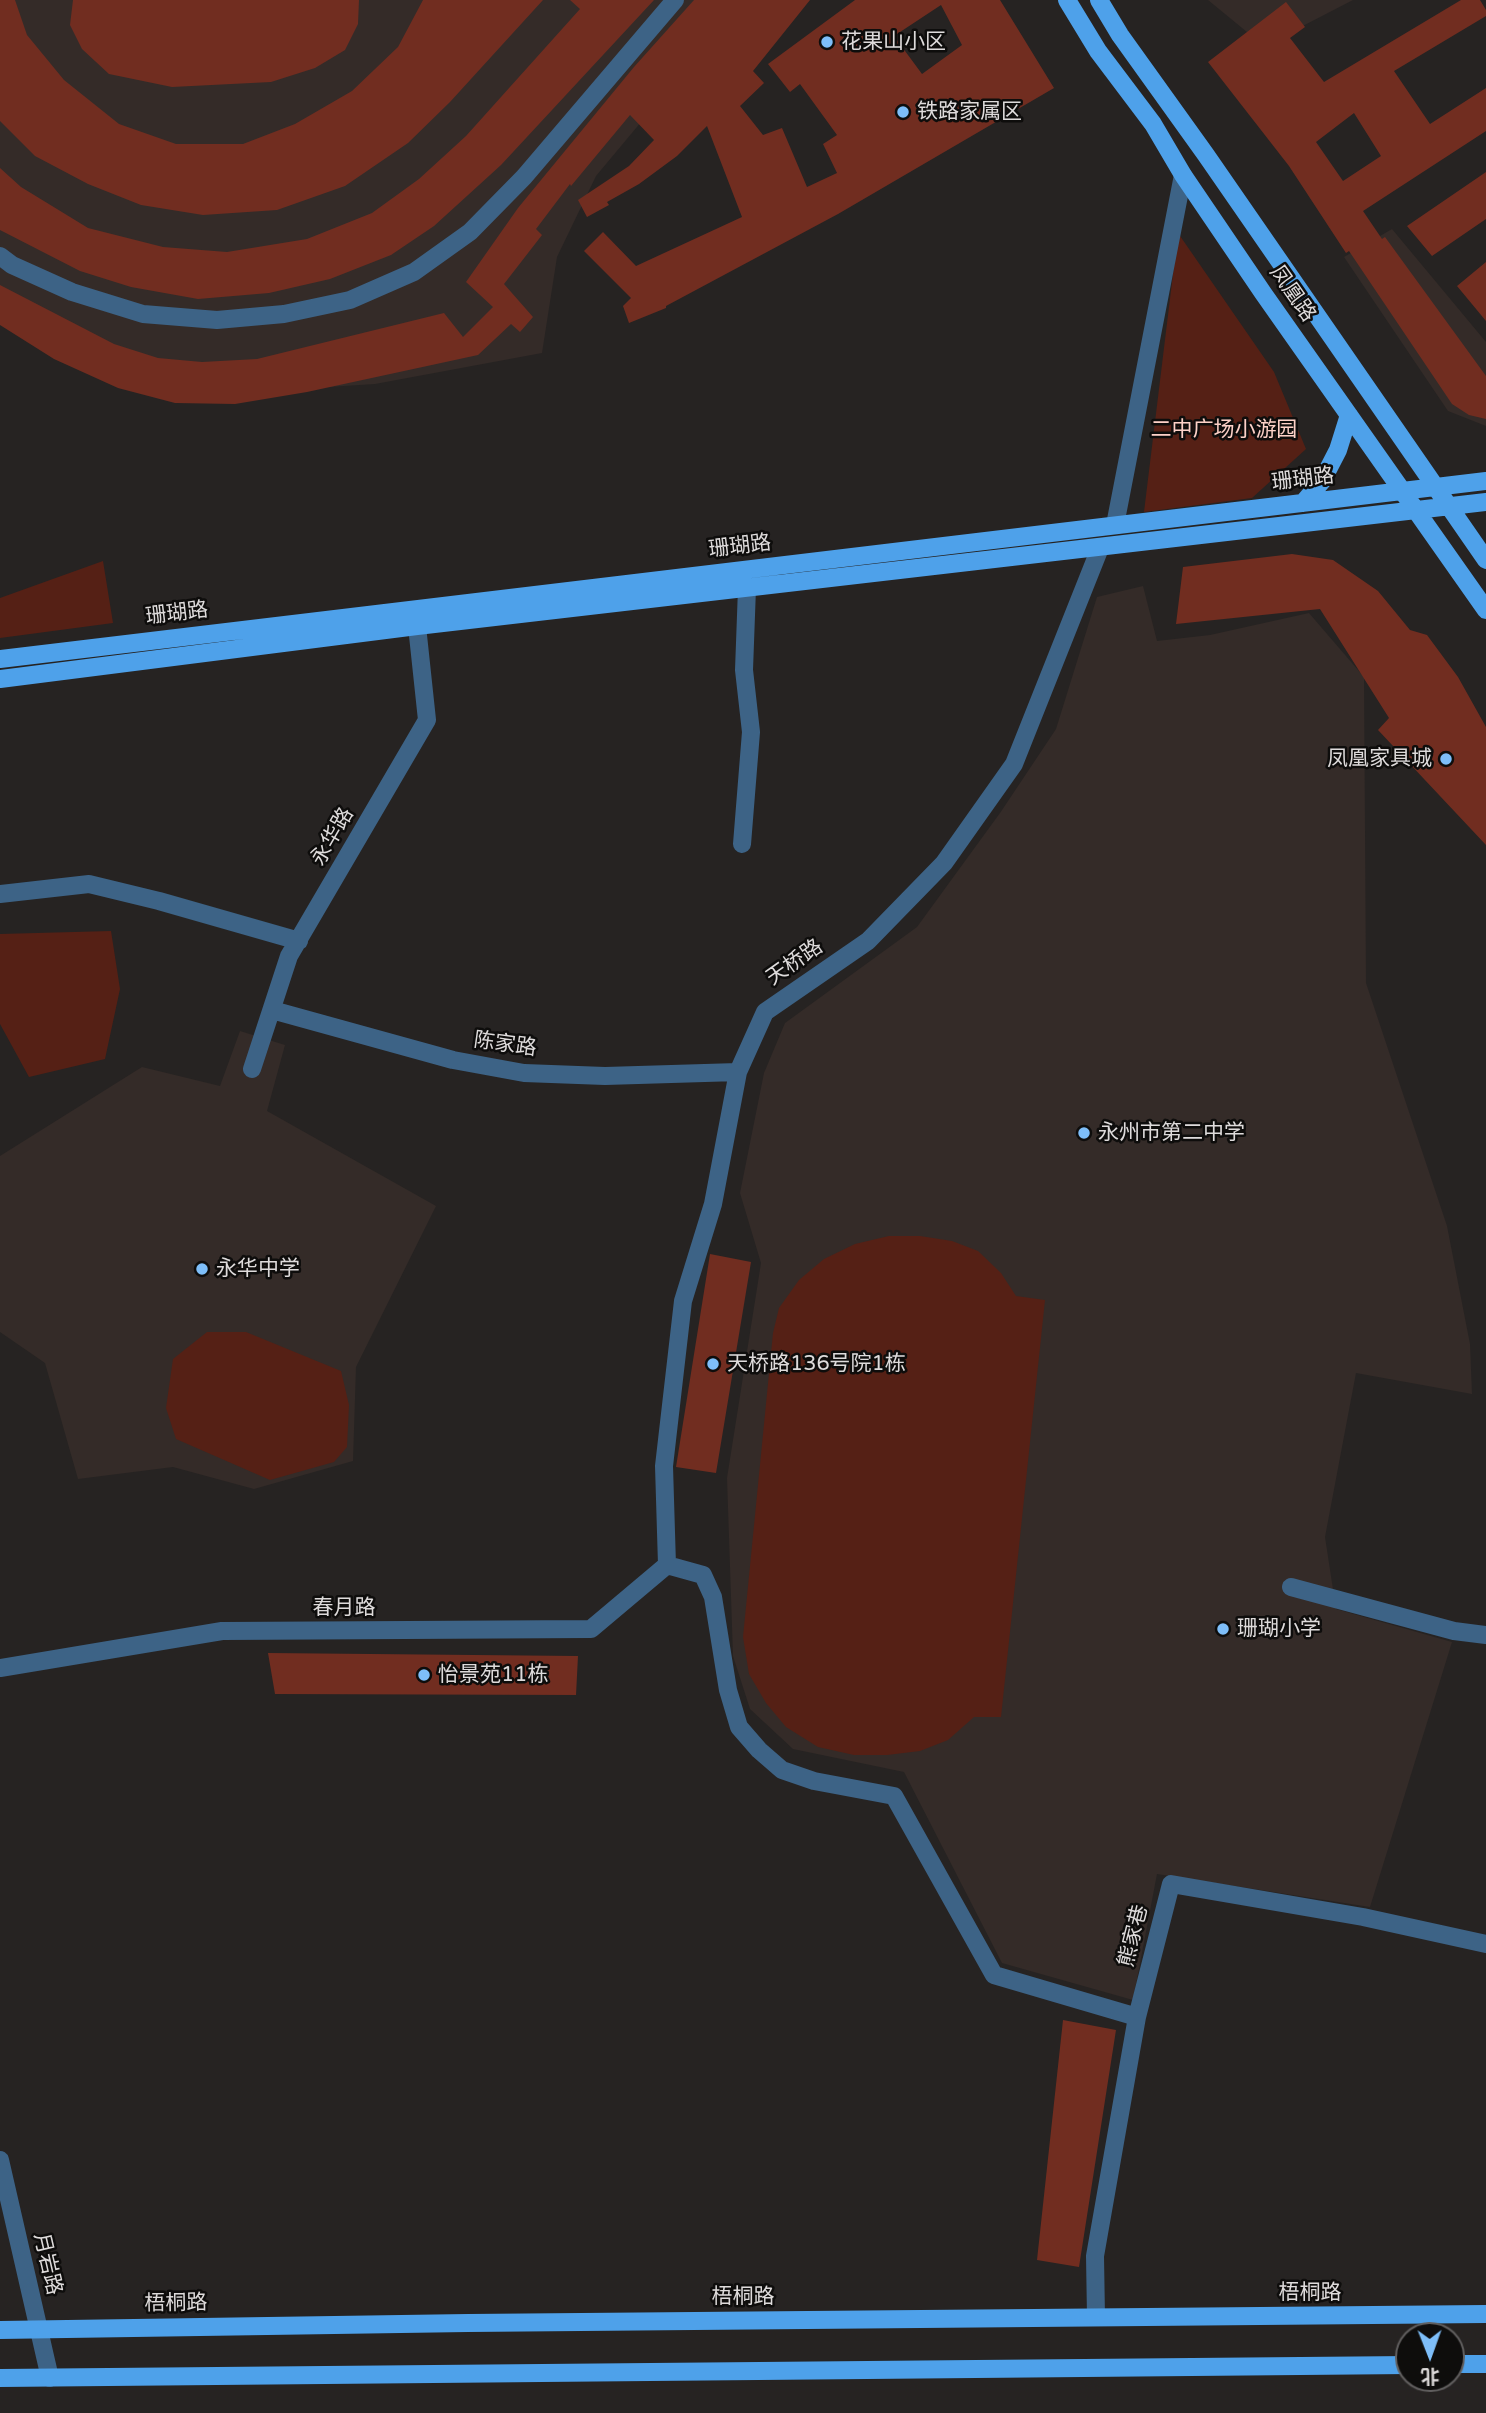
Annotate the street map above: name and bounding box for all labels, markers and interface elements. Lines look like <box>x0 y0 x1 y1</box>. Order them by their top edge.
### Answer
place label: 花果山小区 <box>841 29 946 55</box>
marker: 花果山小区 <box>819 34 835 50</box>
place label: 铁路家属区 <box>917 99 1022 125</box>
marker: 铁路家属区 <box>895 104 911 120</box>
street label: 凤凰路 <box>1264 261 1320 327</box>
park label: 二中广场小游园 <box>1151 417 1297 443</box>
street label: 珊瑚路 <box>1270 464 1336 496</box>
street label: 珊瑚路 <box>707 531 773 563</box>
street label: 珊瑚路 <box>144 598 210 630</box>
place label: 凤凰家具城 <box>1327 746 1432 772</box>
marker: 凤凰家具城 <box>1438 751 1454 767</box>
street label: 永华路 <box>306 803 360 871</box>
street label: 天桥路 <box>762 935 828 991</box>
street label: 陈家路 <box>472 1028 538 1062</box>
place label: 永州市第二中学 <box>1098 1120 1245 1146</box>
marker: 永州市第二中学 <box>1076 1125 1092 1141</box>
place label: 永华中学 <box>216 1256 300 1282</box>
marker: 永华中学 <box>194 1261 210 1277</box>
place label: 天桥路136号院1栋 <box>727 1351 906 1377</box>
marker: 天桥路136号院1栋 <box>705 1356 721 1372</box>
street label: 春月路 <box>313 1595 375 1621</box>
place label: 珊瑚小学 <box>1237 1616 1321 1642</box>
marker: 珊瑚小学 <box>1215 1621 1231 1637</box>
place label: 怡景苑11栋 <box>438 1662 548 1688</box>
marker: 怡景苑11栋 <box>416 1667 432 1683</box>
street label: 熊家巷 <box>1114 1902 1154 1970</box>
street label: 月岩路 <box>28 2230 66 2298</box>
street label: 梧桐路 <box>1279 2280 1341 2306</box>
street label: 梧桐路 <box>712 2284 774 2310</box>
street label: 梧桐路 <box>144 2291 208 2317</box>
north arrow <box>1395 2322 1465 2392</box>
text: 北 <box>1421 2365 1440 2387</box>

